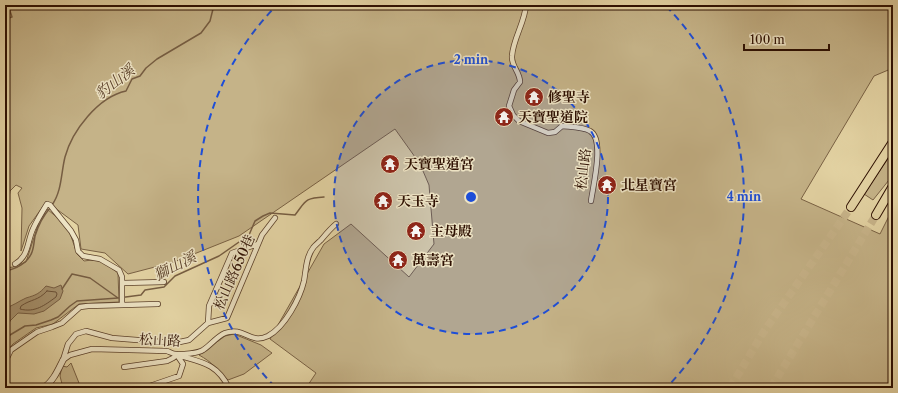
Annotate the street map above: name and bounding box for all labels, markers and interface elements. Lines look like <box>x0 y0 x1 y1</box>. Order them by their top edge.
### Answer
scale bar <box>744 26 829 52</box>
text: 100 m <box>750 32 785 47</box>
text: 2 min <box>454 52 489 67</box>
water label: 豹山溪 <box>91 59 140 103</box>
temple icon: 修聖寺 <box>523 86 545 108</box>
place label: 修聖寺 <box>548 88 590 106</box>
temple icon: 天寶聖道院 <box>493 106 515 128</box>
place label: 天寶聖道院 <box>518 108 588 126</box>
street label: 松山路 <box>572 147 594 191</box>
temple icon: 天寶聖道宮 <box>379 153 401 175</box>
place label: 天寶聖道宮 <box>404 155 474 173</box>
temple icon: 北星寶宮 <box>596 174 618 196</box>
place label: 北星寶宮 <box>621 176 677 194</box>
text: 4 min <box>727 189 762 204</box>
temple icon: 天玉寺 <box>372 190 394 212</box>
centre of rings <box>464 190 478 204</box>
place label: 天玉寺 <box>397 192 439 210</box>
temple icon: 主母殿 <box>405 220 427 242</box>
place label: 主母殿 <box>430 222 472 240</box>
street label: 松山路650巷 <box>209 231 259 313</box>
water label: 獅山溪 <box>150 246 201 284</box>
temple icon: 萬壽宮 <box>387 249 409 271</box>
place label: 萬壽宮 <box>412 251 454 269</box>
street label: 松山路 <box>139 330 181 350</box>

